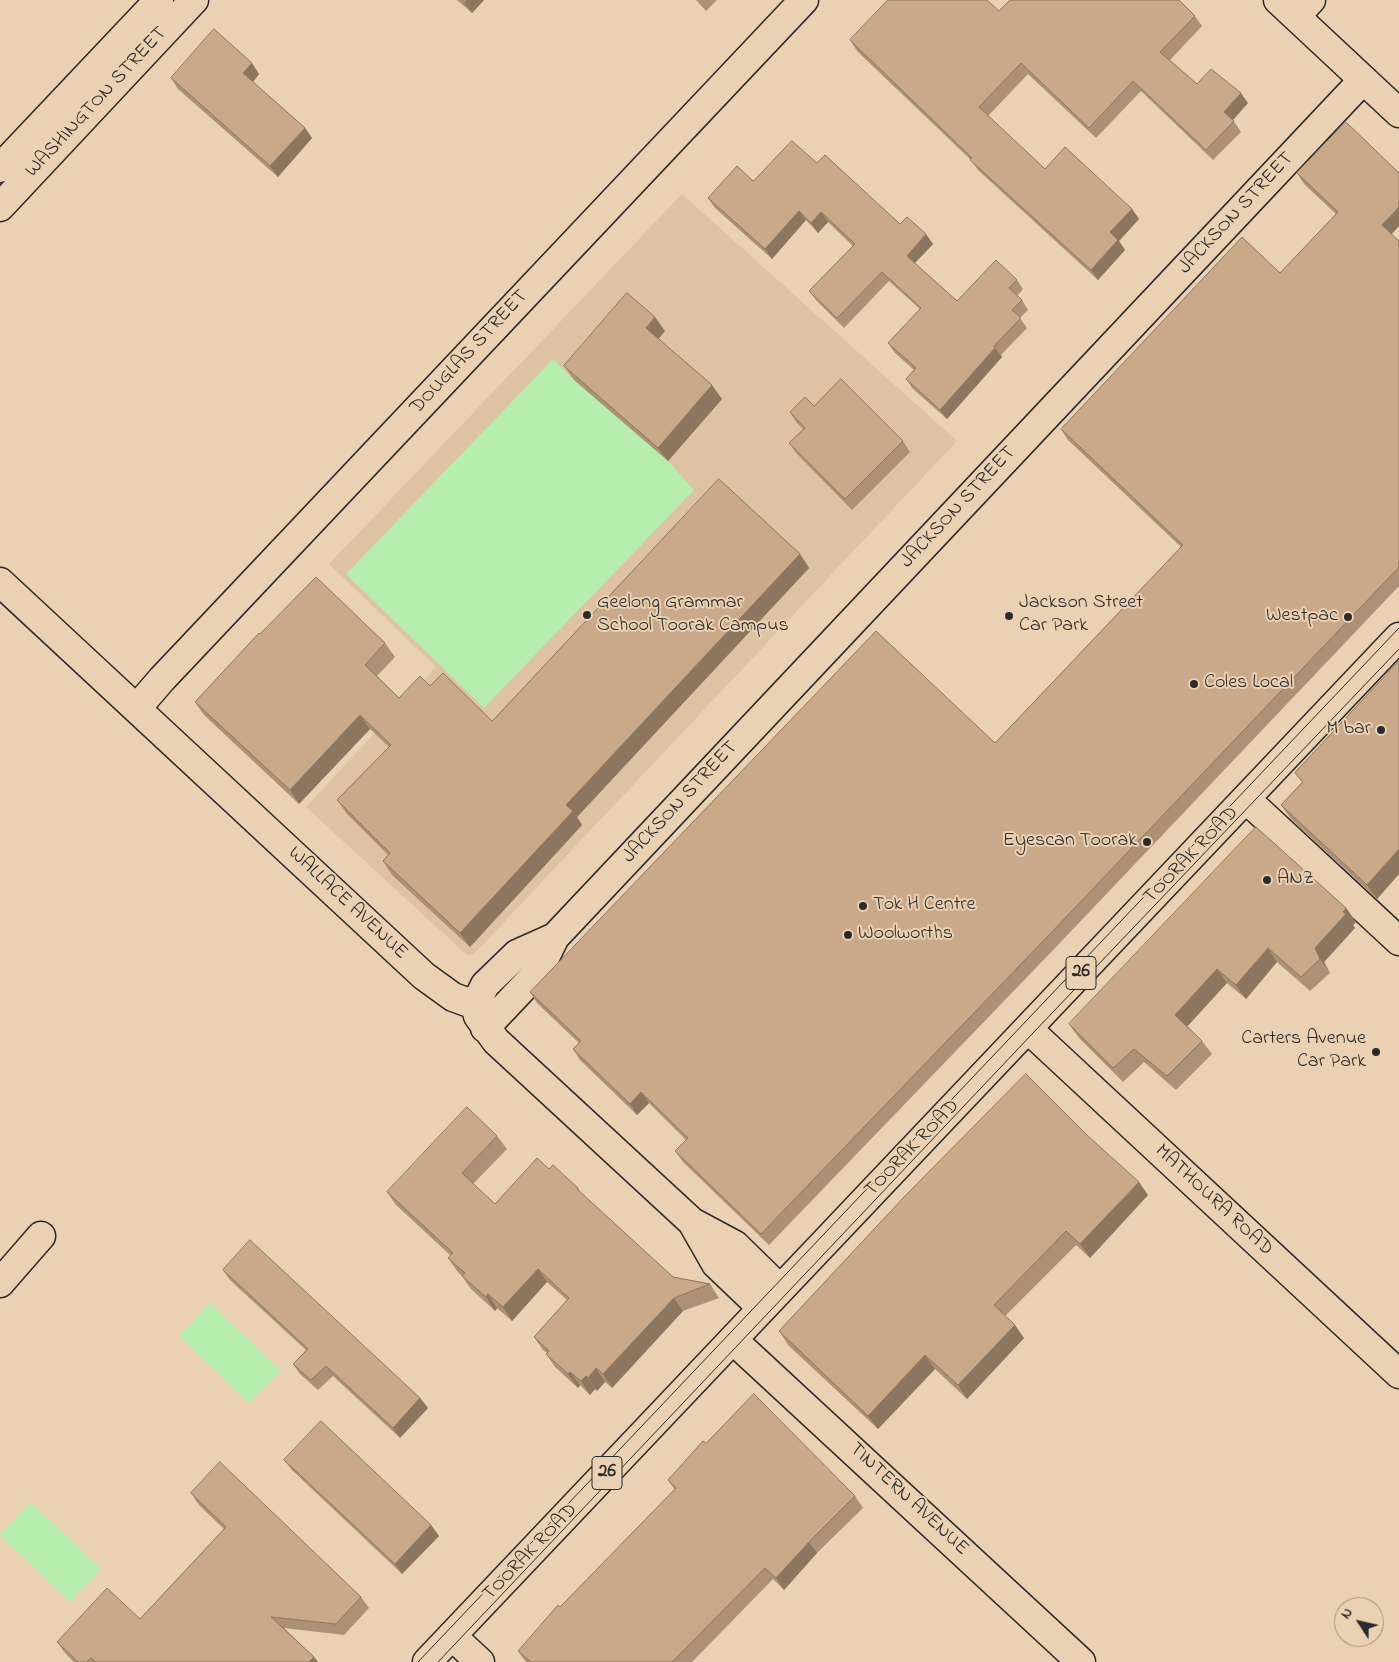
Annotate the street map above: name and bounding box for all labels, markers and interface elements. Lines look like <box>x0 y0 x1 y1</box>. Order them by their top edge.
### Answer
street label: WASHINGTON STREET <box>21 23 173 183</box>
street label: JACKSON STREET <box>1174 148 1300 280</box>
street label: DOUGLAS STREET <box>406 286 534 420</box>
street label: JACKSON STREET <box>896 442 1022 574</box>
place label: Geelong Grammar School Toorak Campus <box>597 592 789 639</box>
place label: Jackson Street Car Park <box>1019 592 1143 639</box>
place label: Westpac <box>1266 605 1338 629</box>
marker: Geelong Grammar School Toorak Campus <box>581 609 593 621</box>
marker: Jackson Street Car Park <box>1003 610 1015 622</box>
marker: Westpac <box>1342 611 1354 623</box>
place label: Coles Local <box>1204 672 1293 696</box>
marker: Coles Local <box>1188 678 1200 690</box>
place label: M bar <box>1326 718 1371 742</box>
marker: M bar <box>1375 724 1387 736</box>
street label: JACKSON STREET <box>618 737 744 869</box>
street label: TOORAK ROAD <box>1140 802 1244 910</box>
place label: Eyescan Toorak <box>1003 830 1137 854</box>
marker: Eyescan Toorak <box>1141 836 1153 848</box>
street label: WALLACE AVENUE <box>282 842 412 966</box>
place label: ANZ <box>1277 868 1314 892</box>
marker: ANZ <box>1261 874 1273 886</box>
place label: Tok H Centre <box>873 894 976 918</box>
marker: Tok H Centre <box>857 900 869 912</box>
place label: Woolworths <box>858 923 953 947</box>
marker: Woolworths <box>842 929 854 941</box>
road number: 26 <box>1066 956 1096 990</box>
place label: Carters Avenue Car Park <box>1241 1028 1366 1075</box>
marker: Carters Avenue Car Park <box>1370 1046 1382 1058</box>
street label: TOORAK ROAD <box>861 1095 965 1203</box>
street label: MATHOURA ROAD <box>1149 1140 1277 1262</box>
street label: TINTERN AVENUE <box>843 1438 973 1562</box>
road number: 26 <box>592 1456 622 1490</box>
street label: TOORAK ROAD <box>479 1499 583 1607</box>
north arrow <box>1334 1597 1384 1647</box>
text: N <box>1336 1604 1358 1624</box>

